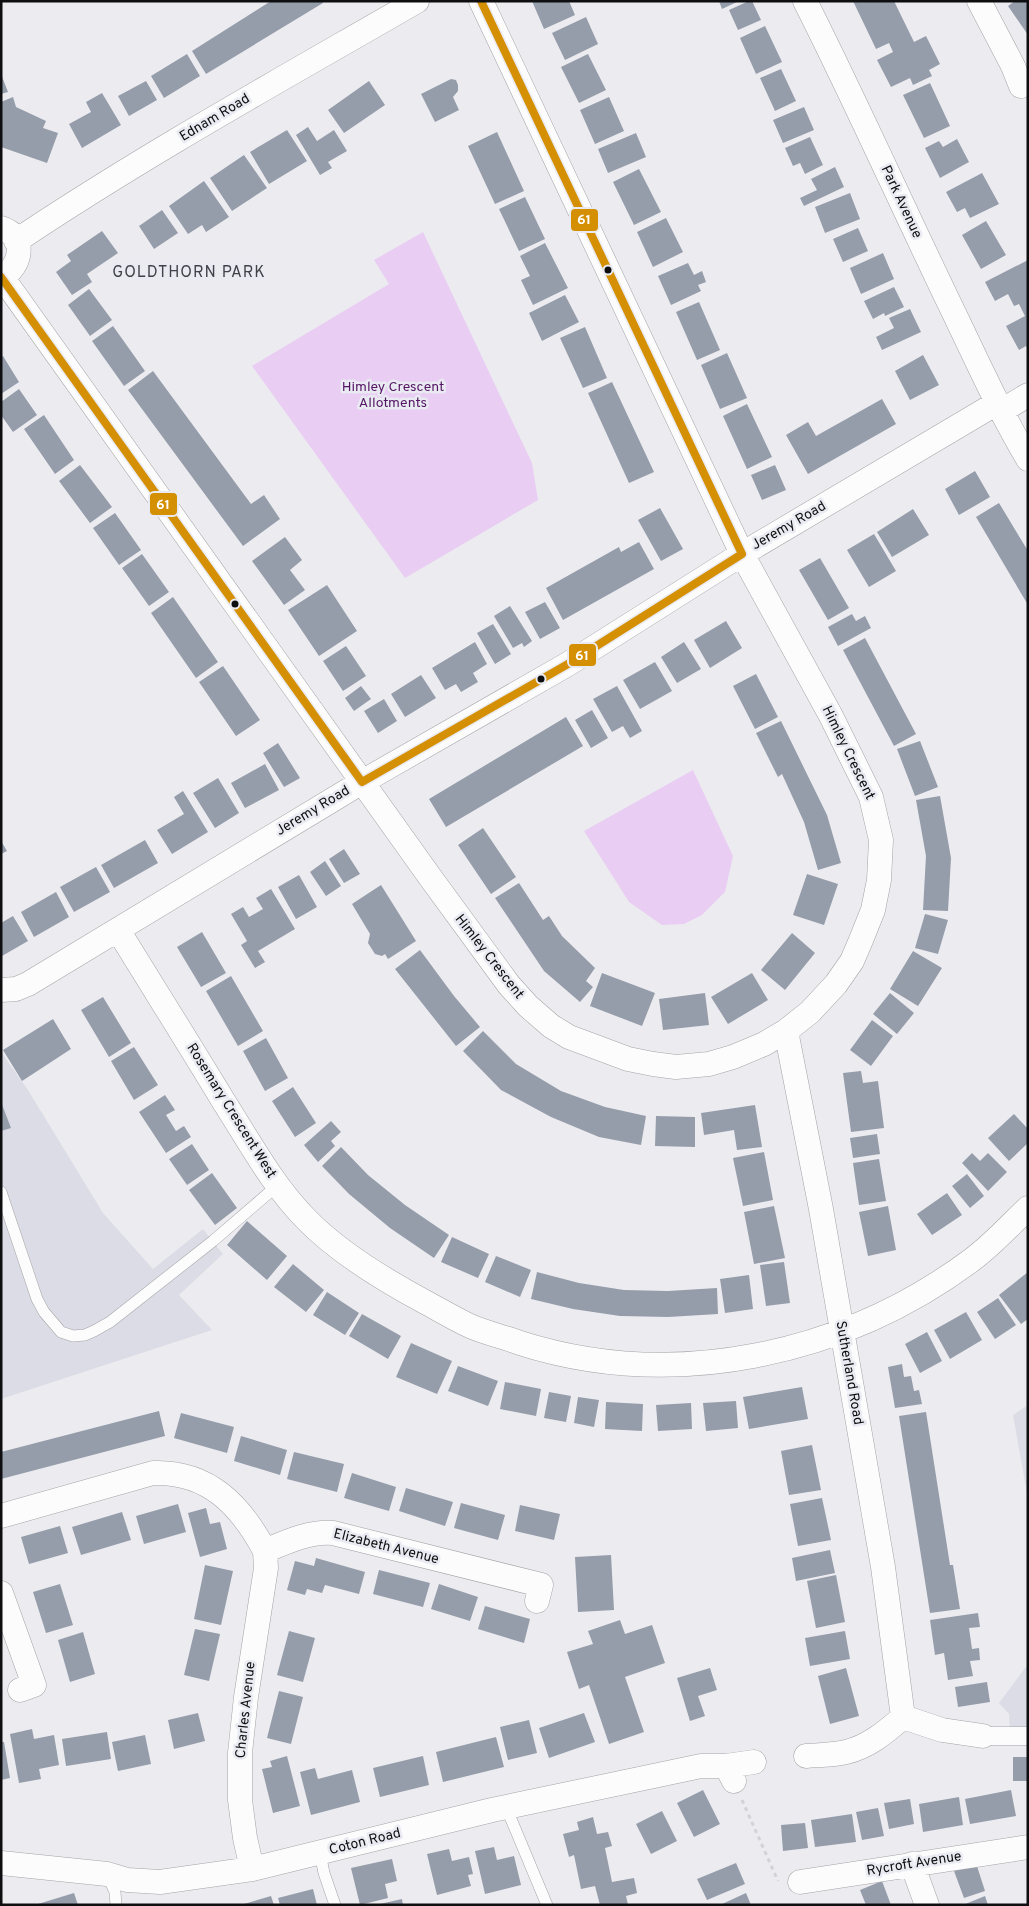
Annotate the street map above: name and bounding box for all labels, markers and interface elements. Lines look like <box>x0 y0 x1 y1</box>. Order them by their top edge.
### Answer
street label: Ednam Road <box>177 90 253 146</box>
street label: Park Avenue <box>877 163 925 241</box>
line badge: 61 <box>570 208 599 232</box>
text: 61 <box>577 212 591 229</box>
district label: GOLDTHORN PARK <box>112 263 266 283</box>
unlabelled marker <box>603 265 613 275</box>
park label: Himley Crescent Allotments <box>342 379 444 412</box>
line badge: 61 <box>149 492 178 516</box>
text: 61 <box>156 497 170 514</box>
street label: Jeremy Road <box>749 498 829 554</box>
unlabelled marker <box>230 599 240 609</box>
line badge: 61 <box>568 643 597 667</box>
text: 61 <box>575 648 589 665</box>
unlabelled marker <box>536 674 546 684</box>
street label: Himley Crescent <box>818 703 878 803</box>
street label: Jeremy Road <box>273 782 353 840</box>
street label: Himley Crescent <box>451 911 527 1003</box>
street label: Rosemary Crescent West <box>183 1040 279 1182</box>
street label: Sutherland Road <box>831 1320 867 1426</box>
street label: Elizabeth Avenue <box>332 1526 440 1568</box>
street label: Charles Avenue <box>232 1661 260 1759</box>
street label: Coton Road <box>327 1825 403 1859</box>
street label: Rycroft Avenue <box>865 1848 963 1880</box>

